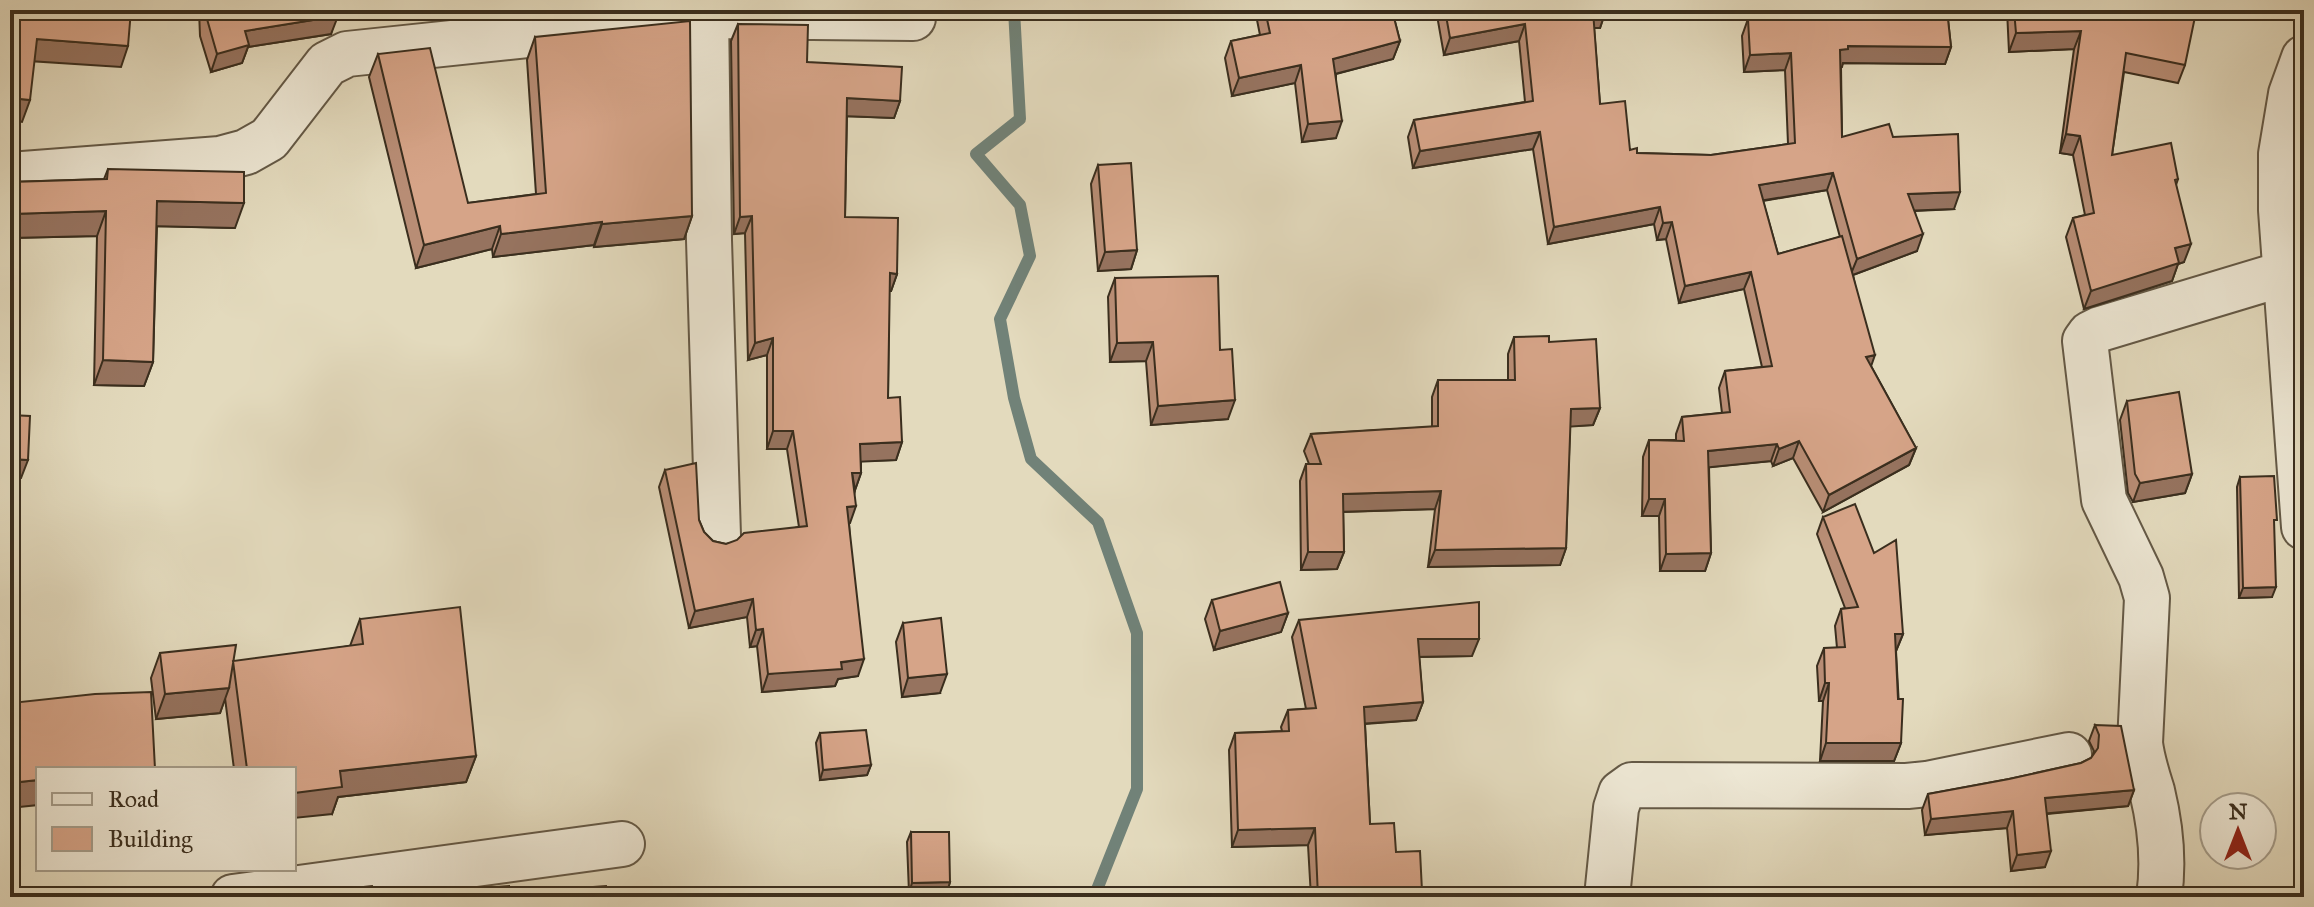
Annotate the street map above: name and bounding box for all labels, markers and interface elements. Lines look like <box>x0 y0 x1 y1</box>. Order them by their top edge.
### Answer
legend <box>36 767 296 871</box>
text: Road <box>108 784 159 814</box>
north arrow <box>2198 791 2278 871</box>
text: N <box>2229 798 2248 825</box>
text: Building <box>108 824 193 854</box>

